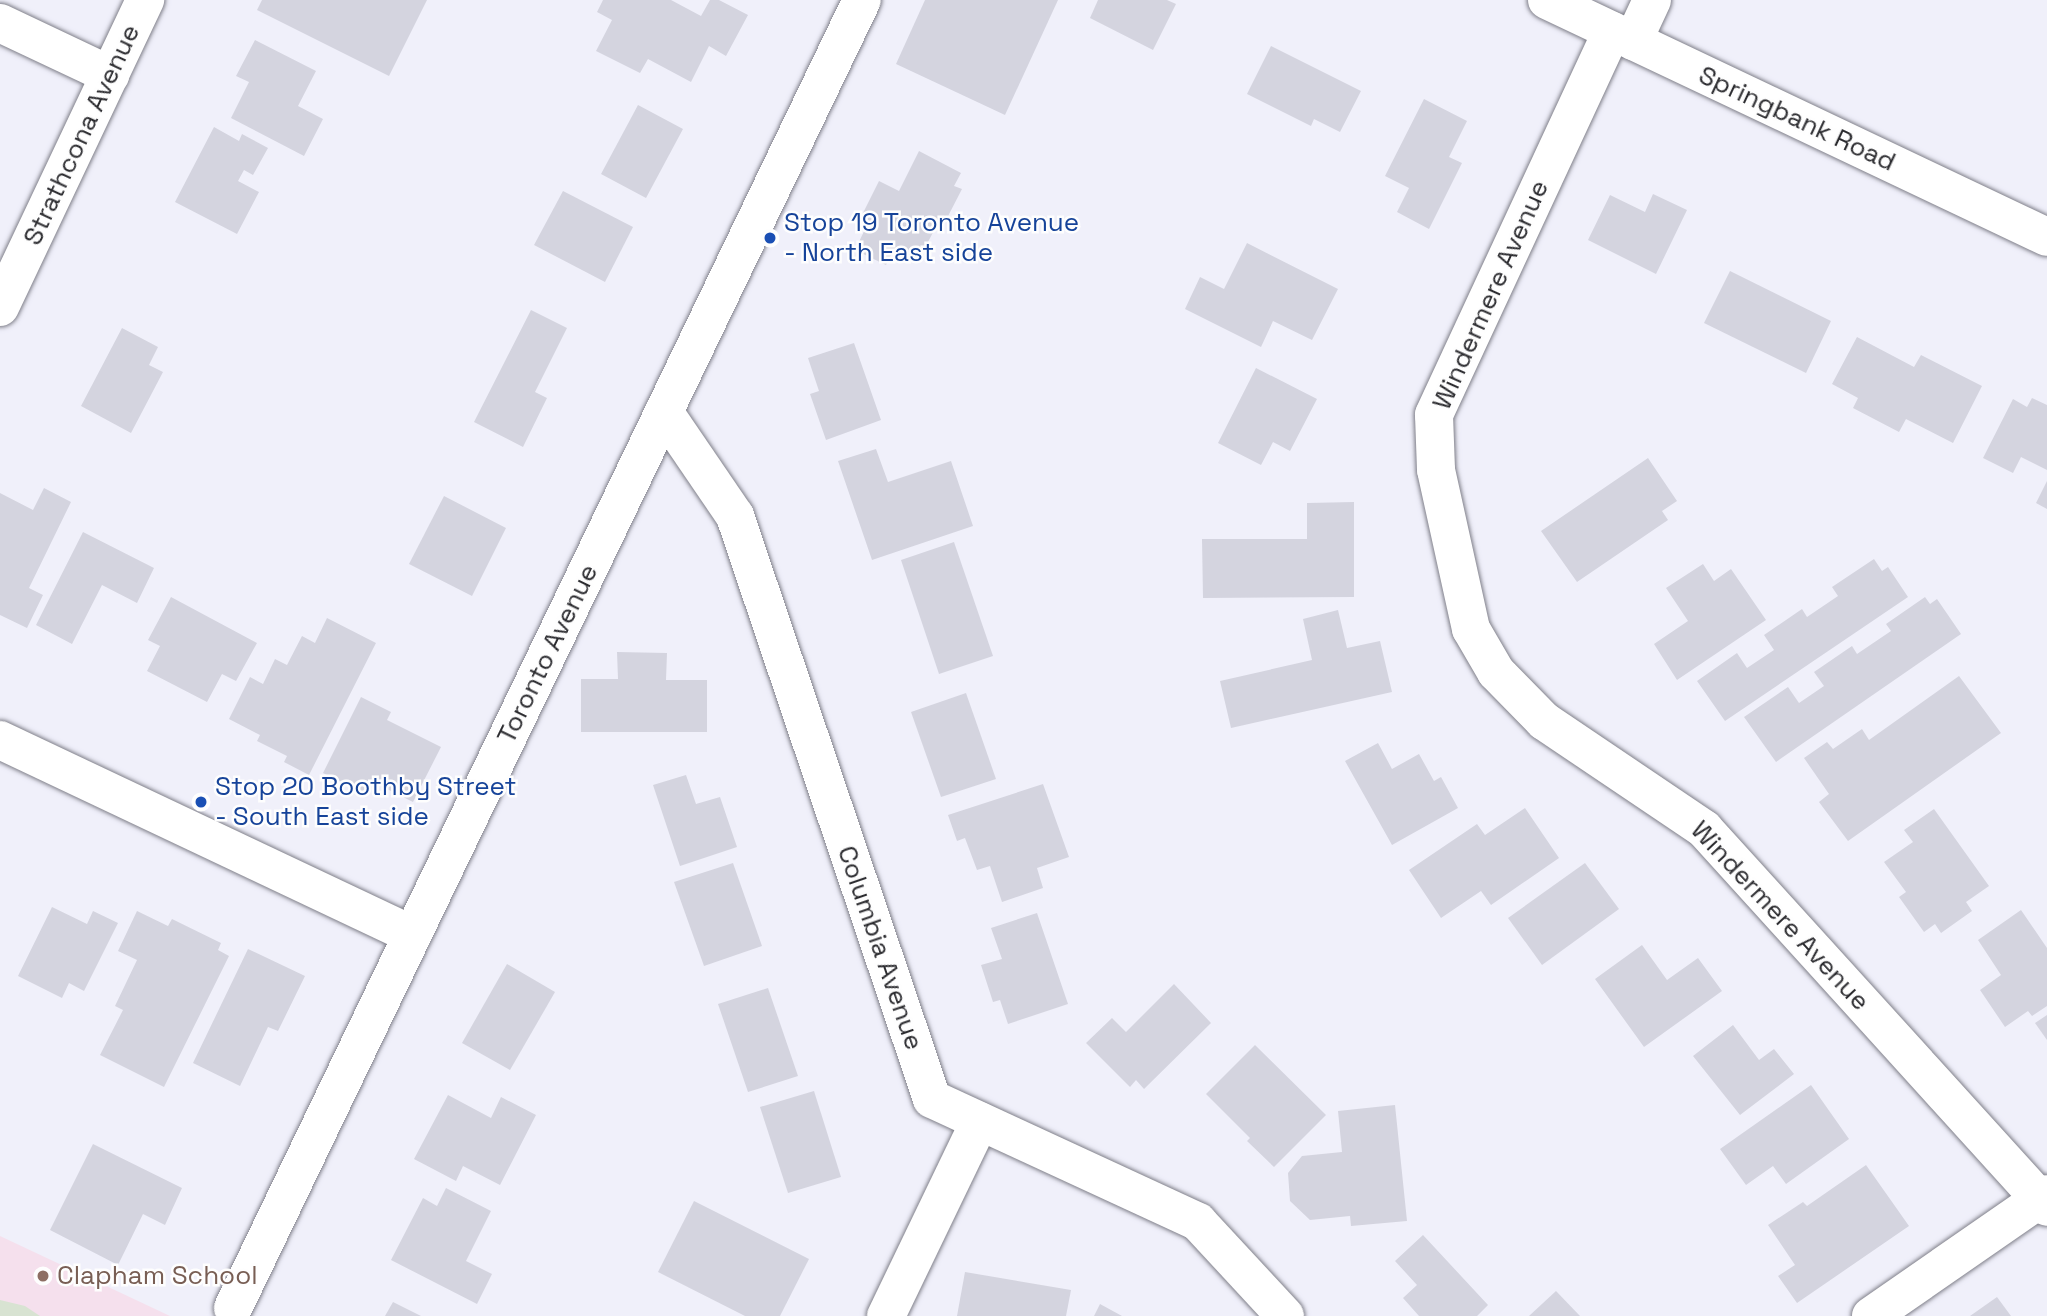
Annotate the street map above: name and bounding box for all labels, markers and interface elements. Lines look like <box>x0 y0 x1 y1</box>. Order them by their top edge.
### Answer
street label: Strathcona Avenue <box>17 20 147 250</box>
street label: Springbank Road <box>1694 60 1900 178</box>
street label: Windermere Avenue <box>1426 175 1556 415</box>
place label: Stop 19 Toronto Avenue - North East side <box>784 207 1080 268</box>
marker: Stop 19 Toronto Avenue - North East side <box>762 230 778 246</box>
street label: Toronto Avenue <box>491 559 605 749</box>
place label: Stop 20 Boothby Street - South East side <box>215 771 516 832</box>
marker: Stop 20 Boothby Street - South East side <box>193 794 209 810</box>
street label: Windermere Avenue <box>1684 815 1876 1017</box>
street label: Columbia Avenue <box>830 842 930 1054</box>
place label: Clapham School <box>57 1260 258 1292</box>
marker: Clapham School <box>35 1268 51 1284</box>

